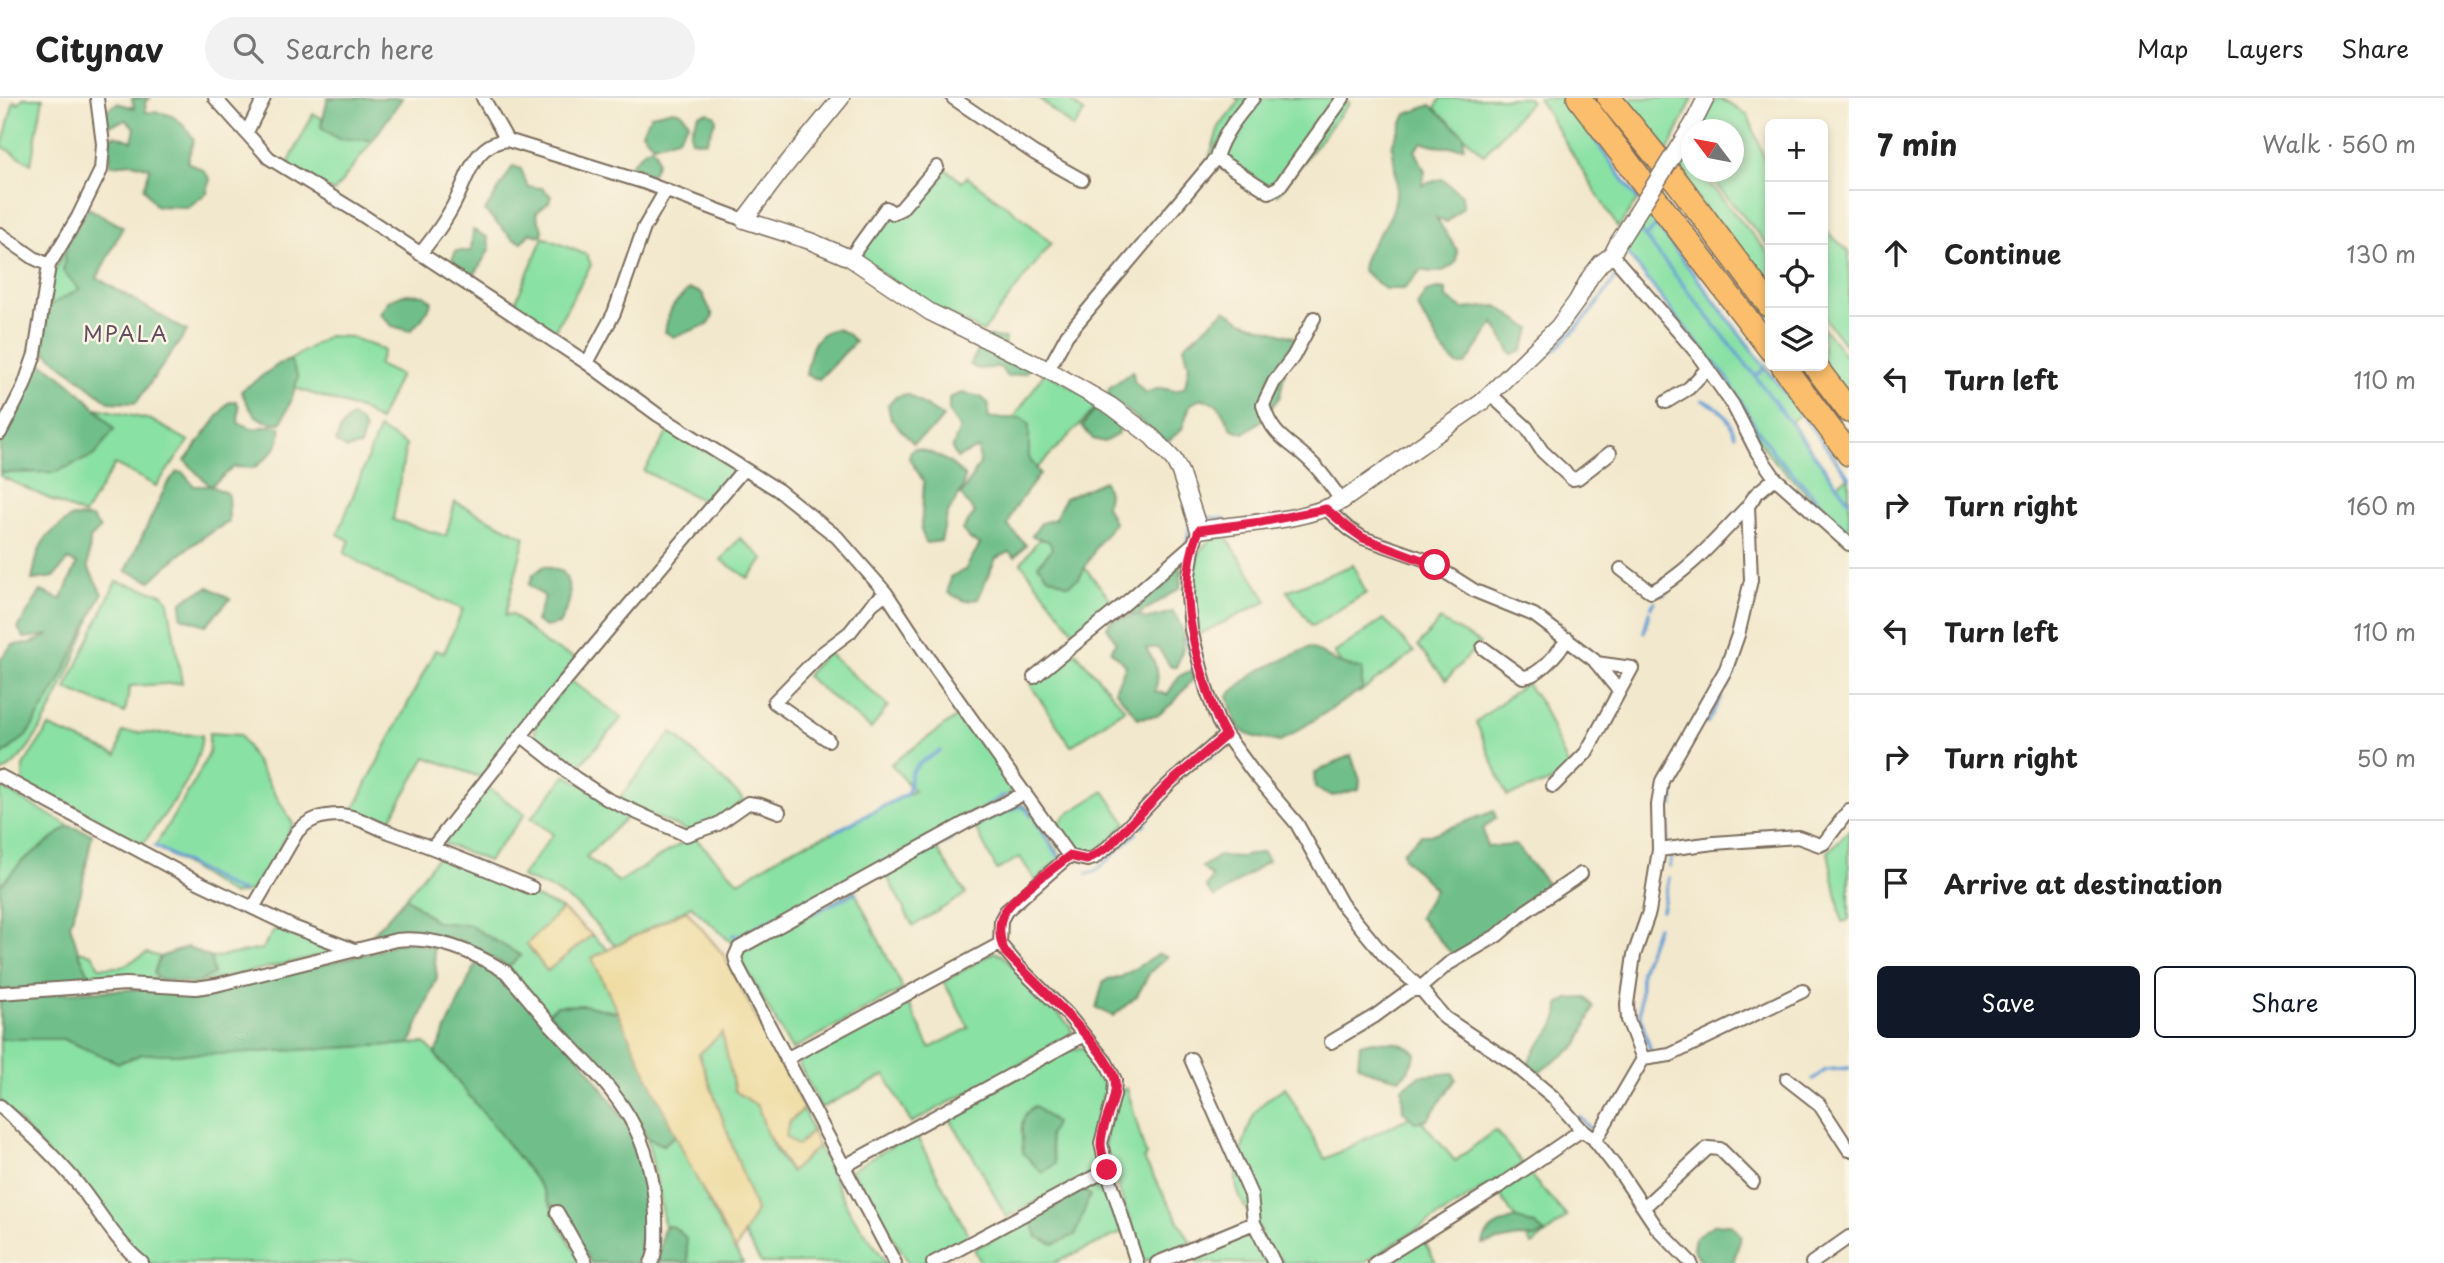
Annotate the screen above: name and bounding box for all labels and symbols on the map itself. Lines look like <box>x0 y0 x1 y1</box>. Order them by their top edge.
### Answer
north arrow <box>1681 119 1744 182</box>
district label: MPALA <box>83 317 169 349</box>
route start <box>1419 549 1450 580</box>
route end <box>1091 1154 1122 1185</box>

